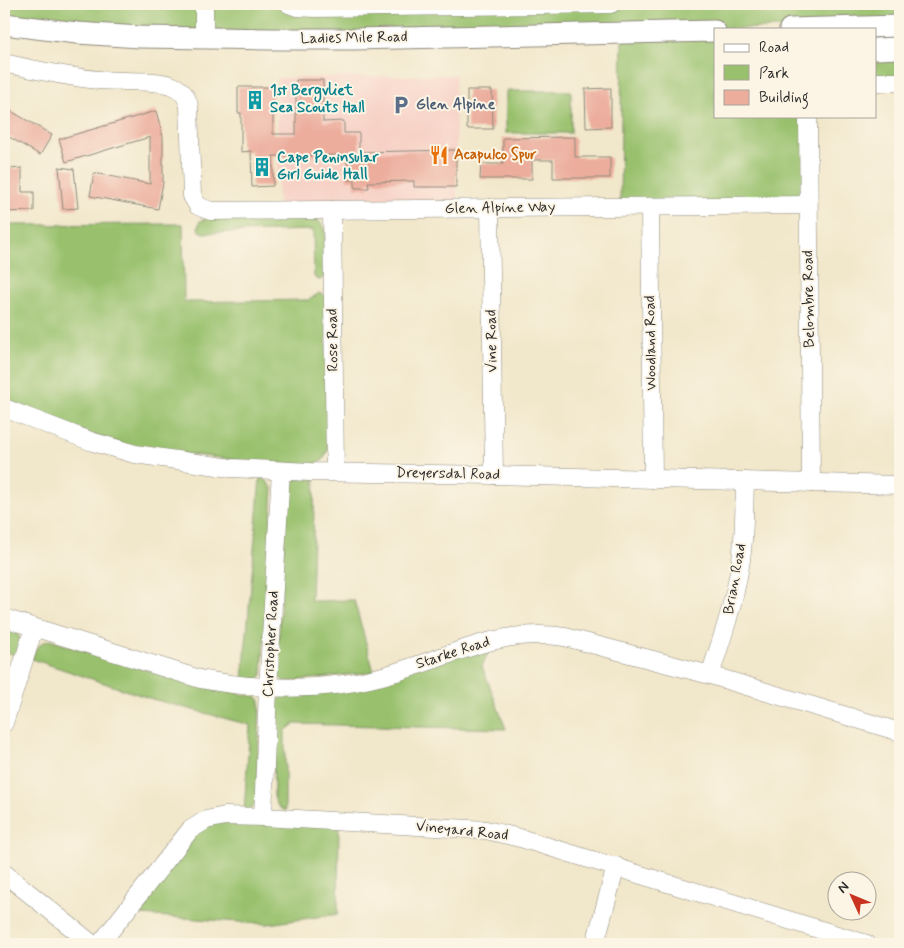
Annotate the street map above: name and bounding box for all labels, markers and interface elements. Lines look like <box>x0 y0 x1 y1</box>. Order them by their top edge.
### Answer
street label: Ladies Mile Road <box>300 27 408 49</box>
legend <box>714 28 876 118</box>
text: Road <box>759 38 789 58</box>
text: Park <box>759 64 789 84</box>
place label: 1st Bergvliet Sea Scouts Hall <box>270 81 365 118</box>
text: Building <box>759 88 809 109</box>
building icon: 1st Bergvliet Sea Scouts Hall <box>244 89 266 111</box>
parking icon: Glen Alpine <box>390 94 412 116</box>
place label: Glen Alpine <box>416 95 496 115</box>
restaurant icon: Acapulco Spur <box>428 144 450 166</box>
place label: Acapulco Spur <box>454 145 537 165</box>
place label: Cape Peninsular Girl Guide Hall <box>277 148 379 185</box>
building icon: Cape Peninsular Girl Guide Hall <box>251 156 273 178</box>
street label: Glen Alpine Way <box>445 197 556 219</box>
street label: Belombre Road <box>798 250 820 348</box>
street label: Woodland Road <box>640 295 662 391</box>
street label: Rose Road <box>322 308 344 372</box>
street label: Vine Road <box>481 309 503 373</box>
street label: Dreyersdal Road <box>396 463 500 485</box>
street label: Brian Road <box>719 542 751 616</box>
street label: Christopher Road <box>258 590 284 698</box>
street label: Starke Road <box>414 632 492 674</box>
street label: Vineyard Road <box>415 816 509 846</box>
north arrow <box>826 870 876 920</box>
text: N <box>834 878 853 897</box>

